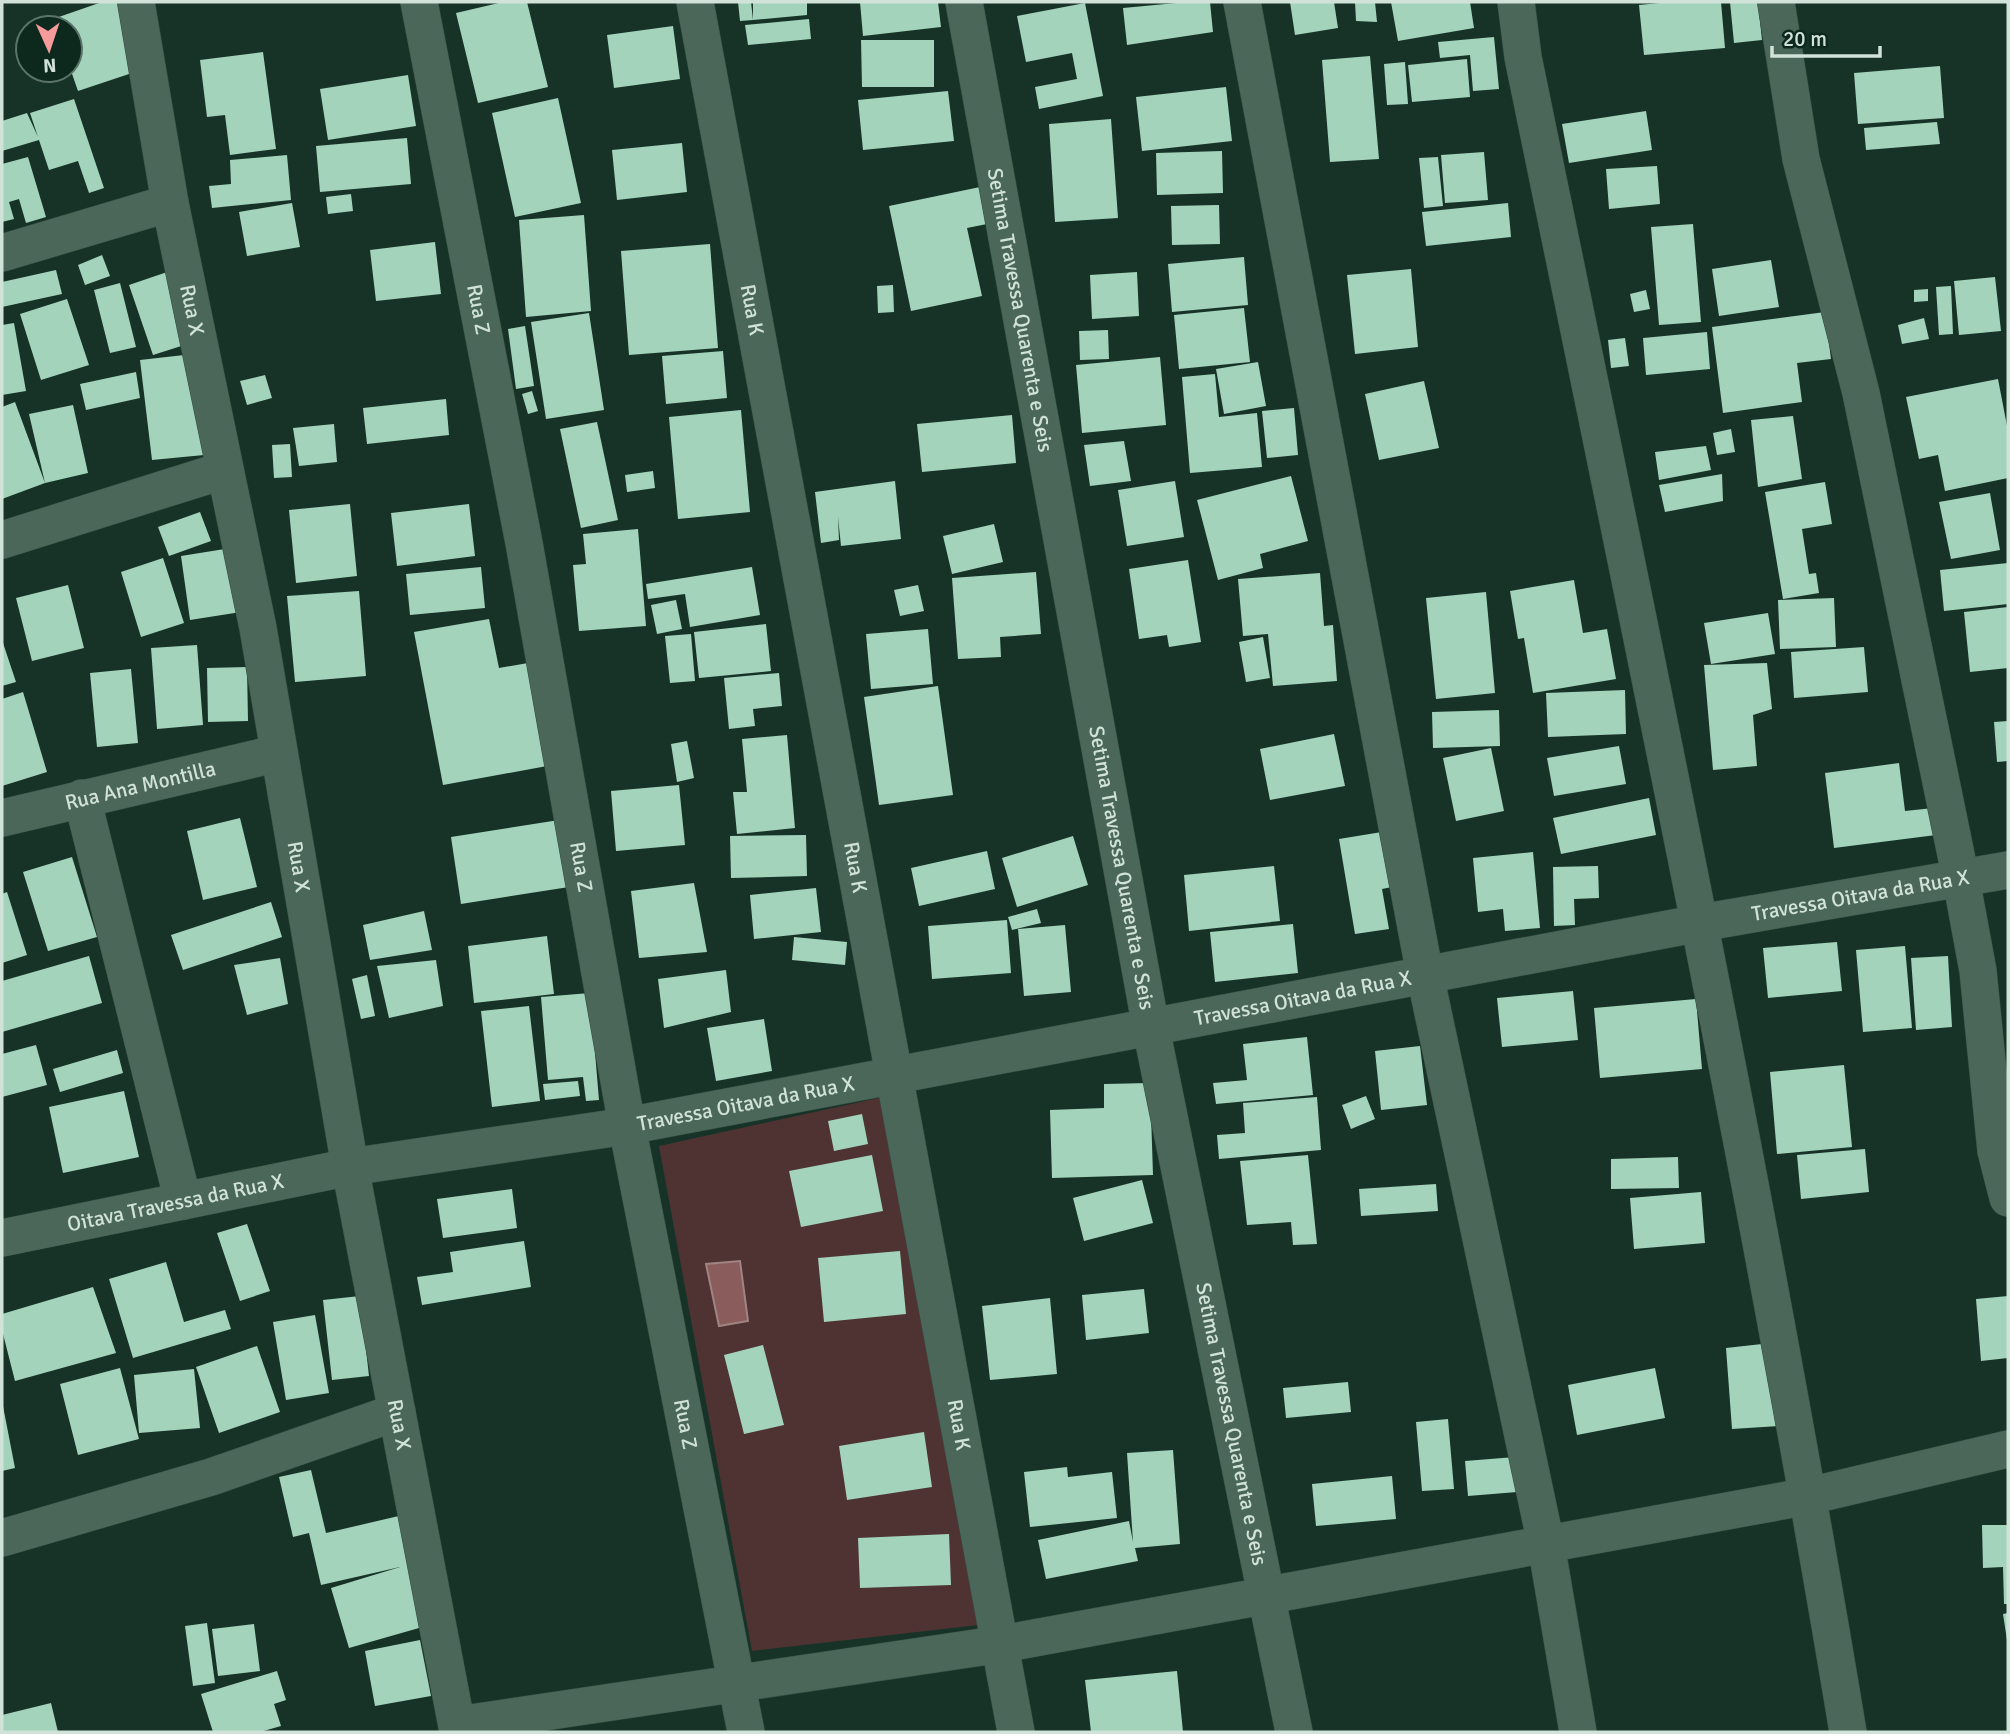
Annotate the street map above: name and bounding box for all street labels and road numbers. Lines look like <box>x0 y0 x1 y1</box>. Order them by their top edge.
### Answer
street label: Setima Travessa Quarenta e Seis <box>981 166 1059 454</box>
street label: Rua X <box>174 282 210 338</box>
street label: Rua Z <box>461 282 496 337</box>
street label: Rua K <box>735 282 770 338</box>
street label: Setima Travessa Quarenta e Seis <box>1083 724 1160 1012</box>
street label: Rua Ana Montilla <box>62 755 218 816</box>
street label: Rua X <box>282 839 316 894</box>
street label: Rua Z <box>564 840 598 894</box>
street label: Rua K <box>838 840 873 895</box>
street label: Travessa Oitava da Rua X <box>1750 864 1971 927</box>
street label: Travessa Oitava da Rua X <box>1192 965 1414 1031</box>
street label: Travessa Oitava da Rua X <box>635 1070 856 1137</box>
street label: Oitava Travessa da Rua X <box>65 1168 286 1237</box>
street label: Setima Travessa Quarenta e Seis <box>1190 1280 1273 1568</box>
street label: Rua X <box>382 1397 417 1452</box>
street label: Rua Z <box>668 1397 703 1452</box>
street label: Rua K <box>942 1397 977 1453</box>

